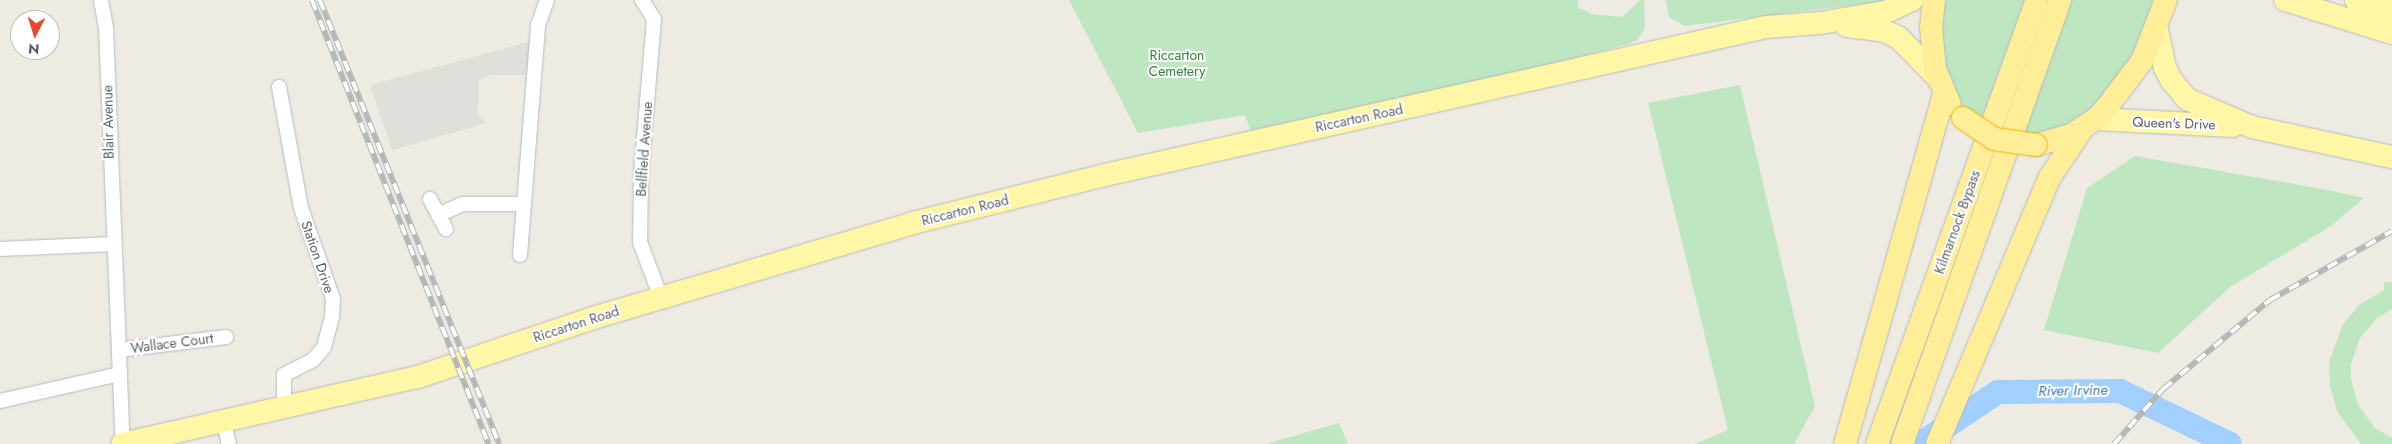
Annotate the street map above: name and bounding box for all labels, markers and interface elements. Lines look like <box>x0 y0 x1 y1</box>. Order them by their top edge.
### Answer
north arrow <box>10 10 60 60</box>
text: N <box>27 38 40 59</box>
park label: Riccarton Cemetery <box>1149 47 1205 80</box>
street label: Blair Avenue <box>99 85 117 159</box>
street label: Bellfield Avenue <box>632 101 656 197</box>
street label: Riccarton Road <box>1314 101 1404 135</box>
street label: Queen's Drive <box>2132 113 2216 133</box>
street label: Kilmarnock Bypass <box>1930 168 1984 276</box>
street label: Riccarton Road <box>920 191 1010 229</box>
street label: Station Drive <box>298 219 338 295</box>
street label: Riccarton Road <box>531 302 621 346</box>
street label: Wallace Court <box>130 330 214 356</box>
water label: River Irvine <box>2038 381 2108 401</box>

